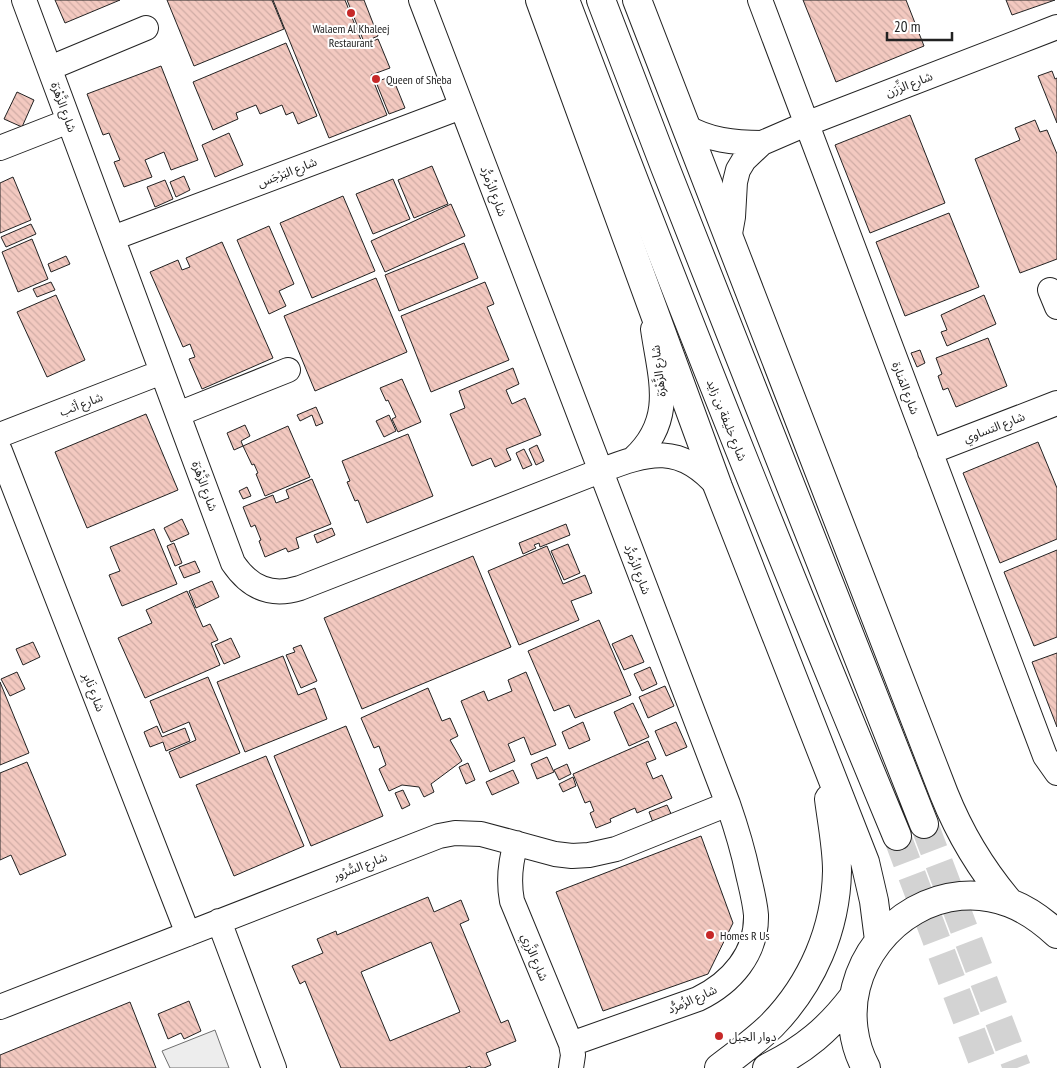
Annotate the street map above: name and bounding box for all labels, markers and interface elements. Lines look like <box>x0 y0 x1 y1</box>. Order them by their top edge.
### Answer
marker: Walaem Al Khaleej Restaurant <box>345 7 357 19</box>
scale bar <box>887 10 952 42</box>
text: 20 m <box>894 17 920 36</box>
place label: Walaem Al Khaleej Restaurant <box>312 21 390 50</box>
street label: شارع الزِّرَن <box>883 67 935 102</box>
place label: Queen of Sheba <box>386 72 452 87</box>
marker: Queen of Sheba <box>370 73 382 85</box>
street label: شارع الزَّهْرَة <box>46 80 80 135</box>
street label: شارع البَرْجَس <box>255 154 320 192</box>
street label: شارع الزُمرُّد <box>476 164 510 219</box>
street label: شارع الزَّهْرَة <box>647 344 671 398</box>
street label: شارع المَنارة <box>887 360 923 417</box>
street label: شارع خليفة بن زايد <box>702 377 750 464</box>
street label: شارع أثب <box>57 389 106 421</box>
street label: شارع التساوي <box>961 408 1028 448</box>
street label: شارع الزَّهْرَة <box>187 459 221 514</box>
street label: شارع الزُمرُّد <box>620 542 654 597</box>
street label: شارع نَابِر <box>77 669 108 714</box>
street label: شارع السُّرُور <box>330 849 390 885</box>
place label: Homes R Us <box>720 928 770 943</box>
marker: Homes R Us <box>704 929 716 941</box>
street label: شارع الزَّرِي <box>516 931 552 984</box>
street label: شارع الزُمرُّد <box>665 981 720 1018</box>
place label: دوار الجبل <box>729 1029 777 1044</box>
marker: دوار الجبل <box>713 1030 725 1042</box>

